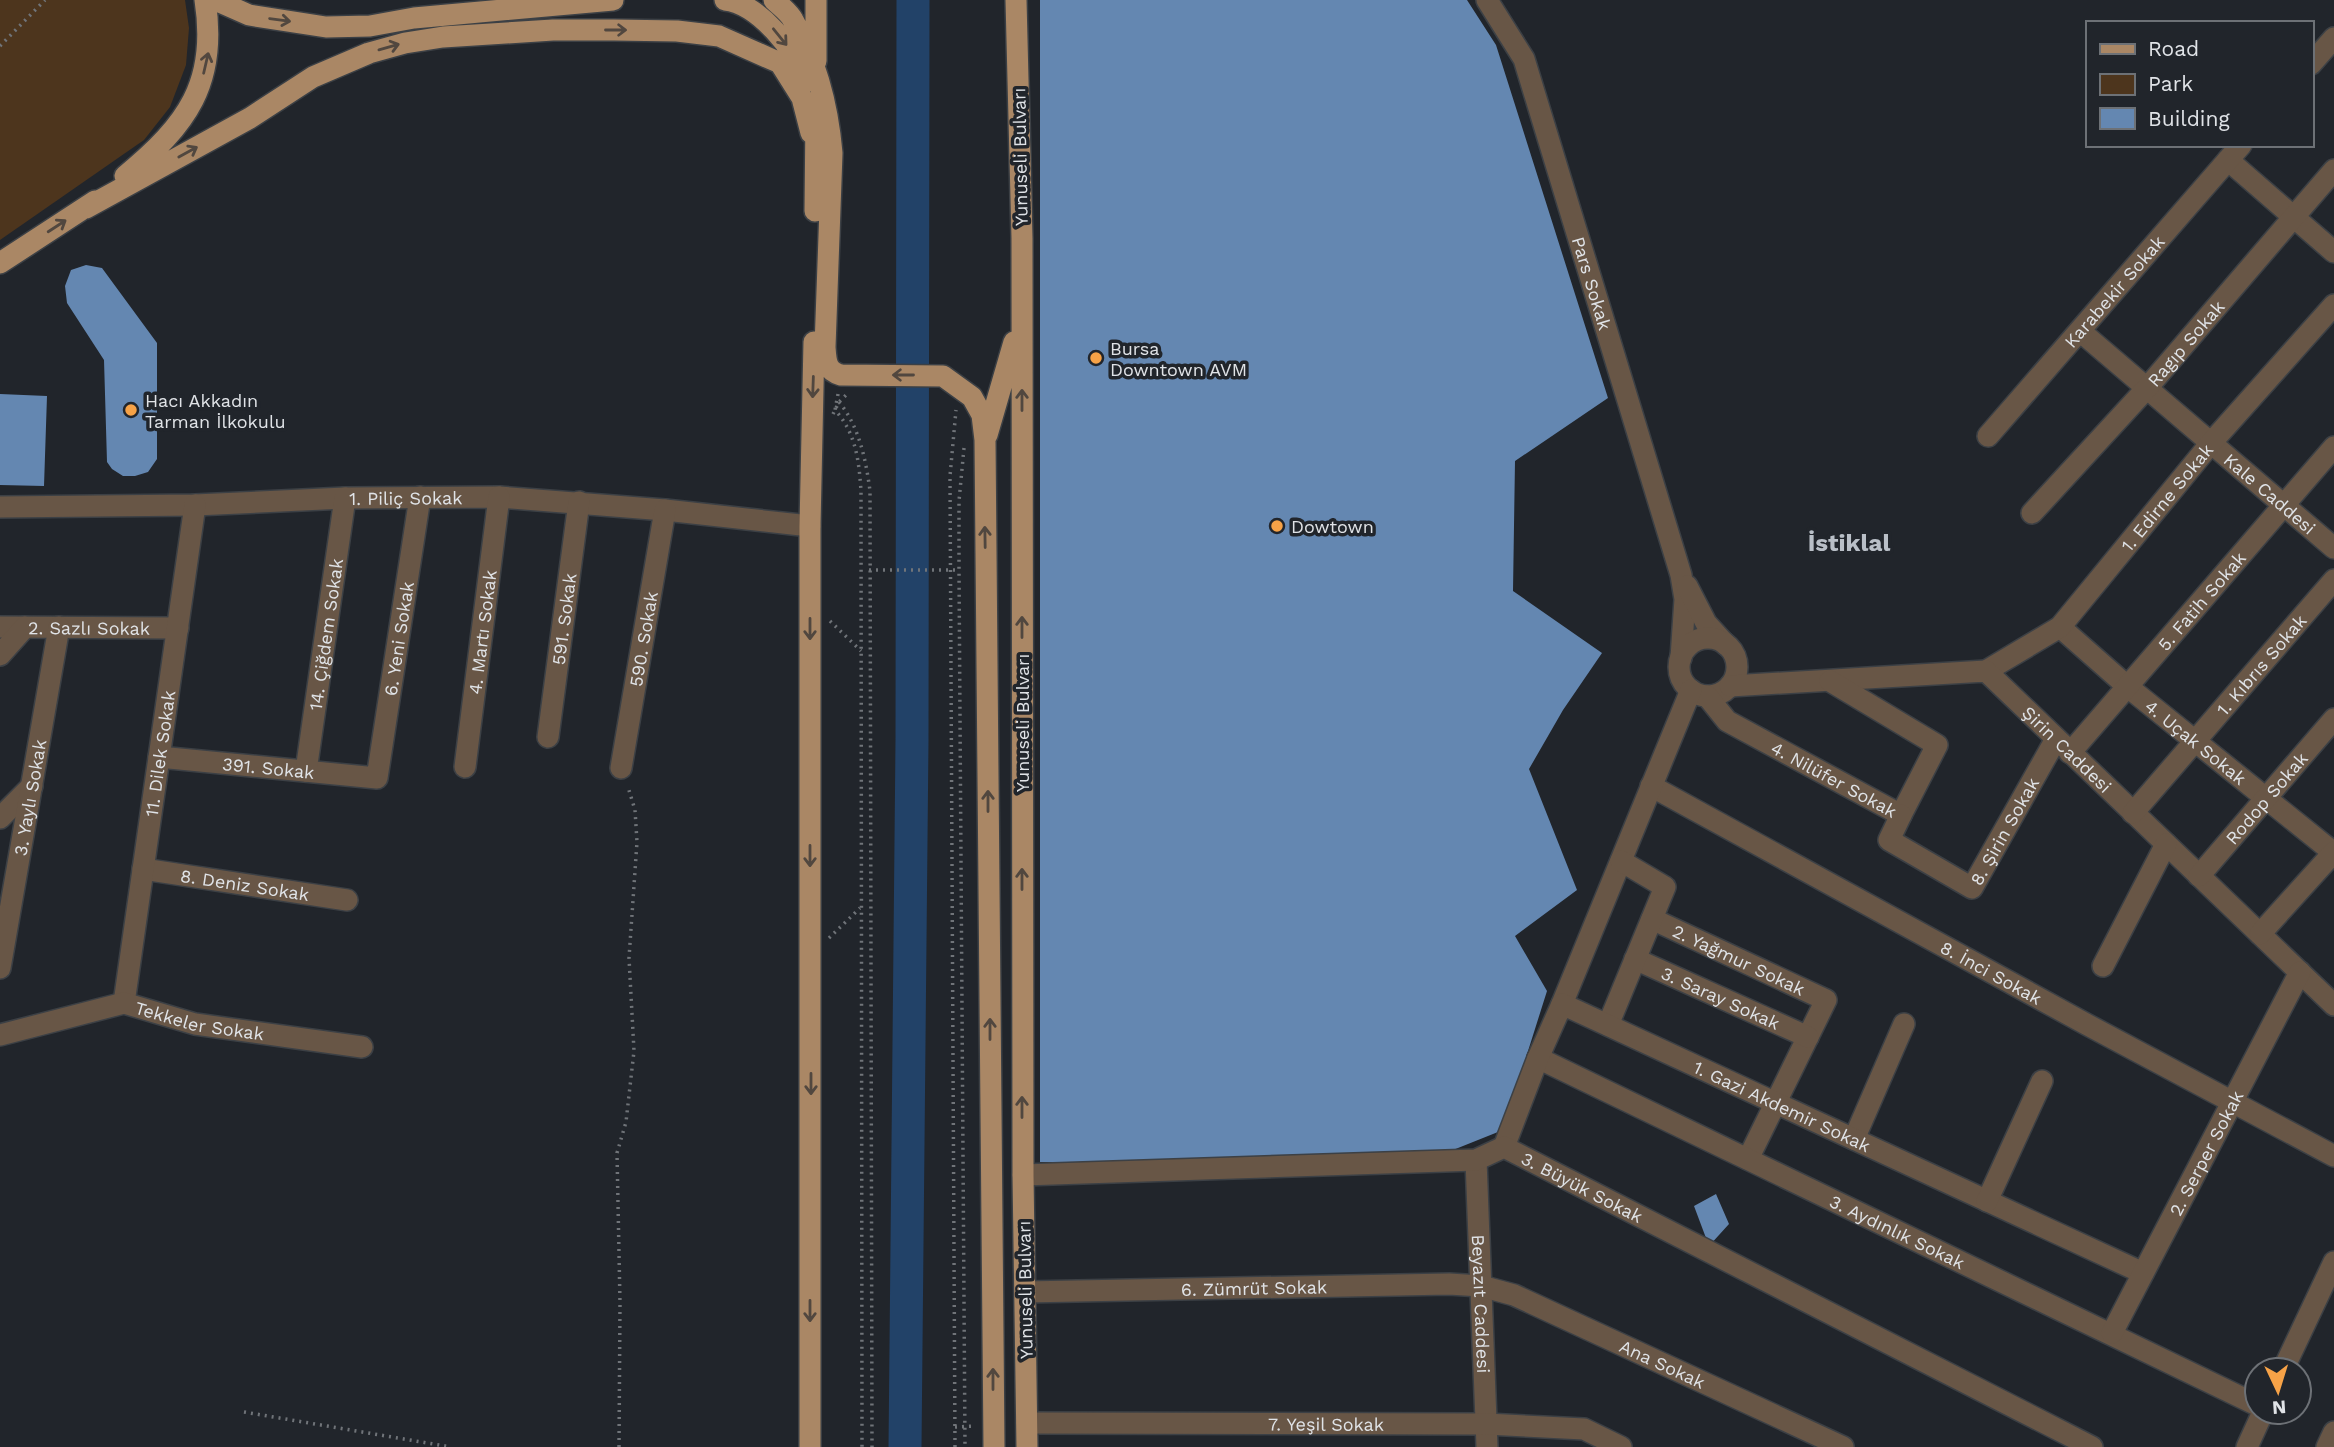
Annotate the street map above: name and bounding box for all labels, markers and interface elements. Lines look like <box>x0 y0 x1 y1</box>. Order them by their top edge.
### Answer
one-way arrow <box>268 14 291 27</box>
legend <box>2086 21 2313 147</box>
one-way arrow <box>604 23 627 37</box>
one-way arrow <box>772 28 787 46</box>
text: Road <box>2148 36 2199 61</box>
one-way arrow <box>378 40 400 53</box>
one-way arrow <box>201 52 214 74</box>
text: Park <box>2148 71 2193 96</box>
street label: Yunuseli Bulvarı <box>1008 88 1032 226</box>
text: Building <box>2148 106 2230 131</box>
one-way arrow <box>178 145 198 159</box>
one-way arrow <box>47 219 67 233</box>
street label: Karabekir Sokak <box>2060 231 2168 351</box>
street label: Pars Sokak <box>1568 234 1616 332</box>
street label: Ragıp Sokak <box>2143 296 2228 390</box>
place label: Bursa Downtown AVM <box>1110 338 1247 380</box>
marker: Bursa Downtown AVM <box>1088 350 1104 366</box>
one-way arrow <box>892 368 915 382</box>
one-way arrow <box>806 376 819 399</box>
one-way arrow <box>1015 389 1029 412</box>
place label: Hacı Akkadın Tarman İlkokulu <box>145 390 286 432</box>
marker: Hacı Akkadın Tarman İlkokulu <box>123 402 139 418</box>
street label: 1. Edirne Sokak <box>2116 439 2217 555</box>
street label: Kale Caddesi <box>2220 448 2320 538</box>
street label: 1. Piliç Sokak <box>349 487 462 508</box>
place label: Dowtown <box>1291 516 1374 537</box>
marker: Dowtown <box>1269 518 1285 534</box>
one-way arrow <box>978 526 992 549</box>
district label: İstiklal <box>1808 529 1890 557</box>
street label: 5. Fatih Sokak <box>2153 547 2250 655</box>
street label: 14. Çiğdem Sokak <box>304 557 347 712</box>
street label: 4. Martı Sokak <box>464 569 500 696</box>
street label: 591. Sokak <box>547 572 580 666</box>
street label: 6. Yeni Sokak <box>379 580 417 697</box>
street label: 590. Sokak <box>625 590 661 688</box>
street label: 1. Kıbrıs Sokak <box>2212 610 2310 719</box>
one-way arrow <box>1016 616 1029 639</box>
street label: 2. Sazlı Sokak <box>28 617 150 638</box>
one-way arrow <box>803 617 817 640</box>
street label: Yunuseli Bulvarı <box>1012 654 1033 792</box>
street label: 11. Dilek Sokak <box>140 689 179 818</box>
street label: 4. Uçak Sokak <box>2141 695 2251 789</box>
street label: Şirin Caddesi <box>2018 701 2116 797</box>
street label: 4. Nilüfer Sokak <box>1768 737 1901 821</box>
street label: 3. Yaylı Sokak <box>9 738 50 857</box>
street label: Rodop Sokak <box>2221 748 2312 848</box>
street label: 391. Sokak <box>222 753 315 782</box>
street label: 8. Şirin Sokak <box>1965 773 2043 889</box>
one-way arrow <box>981 790 995 813</box>
one-way arrow <box>803 844 817 867</box>
street label: 8. Deniz Sokak <box>179 864 311 905</box>
one-way arrow <box>1015 868 1029 891</box>
street label: 2. Yağmur Sokak <box>1670 920 1808 999</box>
street label: 8. İnci Sokak <box>1937 936 2046 1008</box>
street label: 3. Saray Sokak <box>1658 962 1783 1033</box>
street label: Tekkeler Sokak <box>133 996 265 1044</box>
one-way arrow <box>983 1018 997 1041</box>
street label: 1. Gazi Akdemir Sokak <box>1690 1056 1874 1156</box>
one-way arrow <box>804 1072 818 1095</box>
street label: 2. Serper Sokak <box>2165 1087 2247 1219</box>
one-way arrow <box>1015 1096 1029 1119</box>
street label: 3. Büyük Sokak <box>1518 1147 1647 1227</box>
street label: 3. Aydınlık Sokak <box>1826 1190 1968 1273</box>
street label: Yunuseli Bulvarı <box>1013 1221 1037 1359</box>
street label: Beyazıt Caddesi <box>1468 1234 1495 1374</box>
street label: 6. Zümrüt Sokak <box>1181 1276 1327 1300</box>
one-way arrow <box>803 1299 817 1322</box>
street label: Ana Sokak <box>1617 1335 1709 1392</box>
north arrow <box>2243 1356 2313 1426</box>
one-way arrow <box>986 1368 1000 1391</box>
text: N <box>2271 1395 2287 1419</box>
street label: 7. Yeşil Sokak <box>1268 1413 1384 1434</box>

